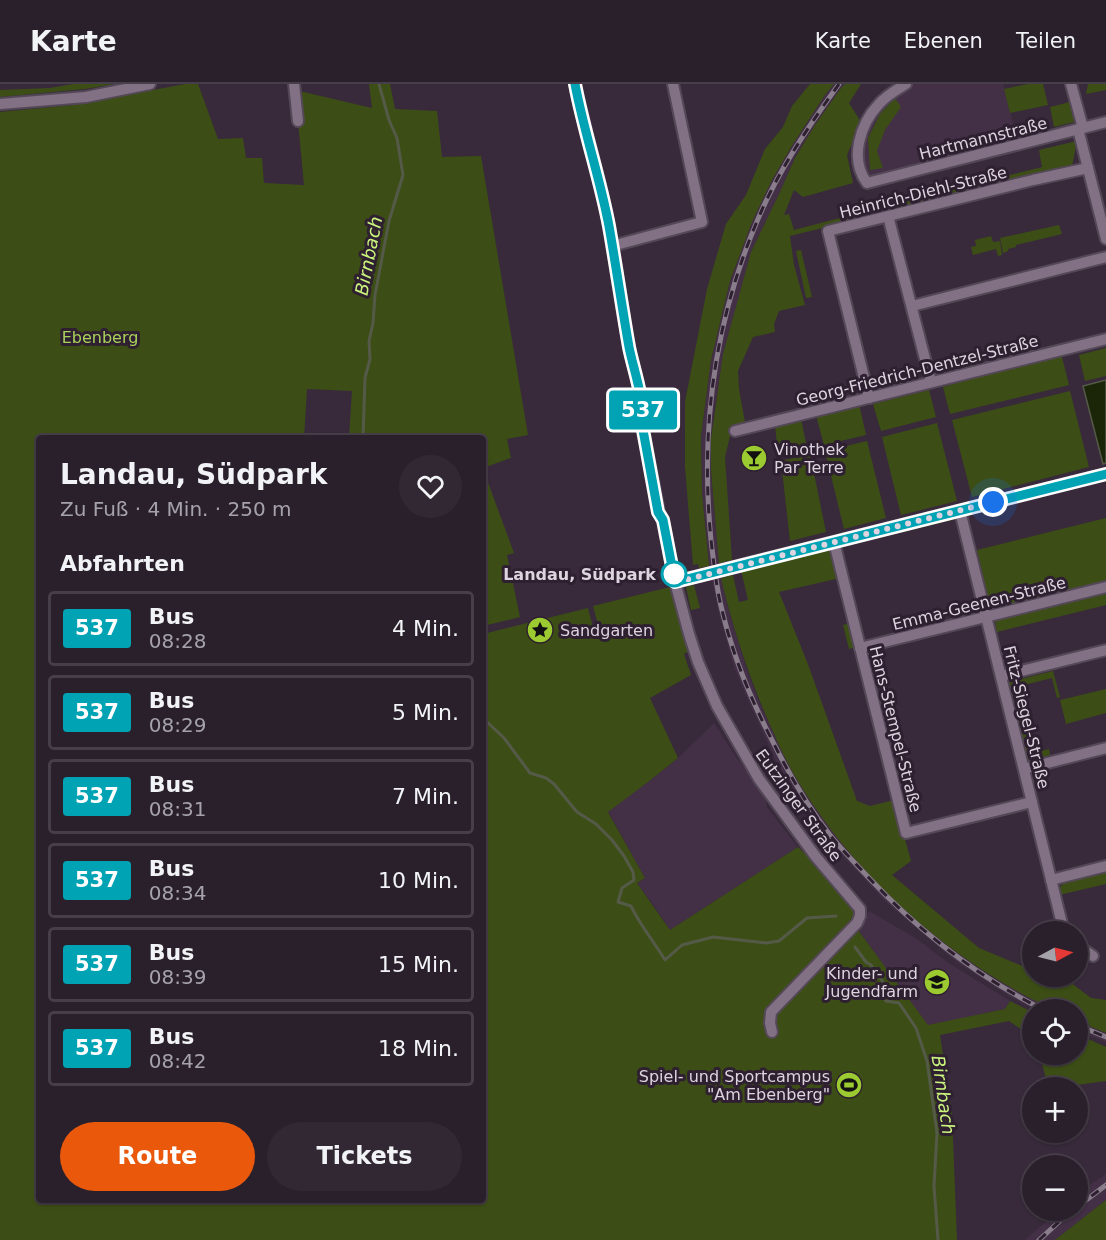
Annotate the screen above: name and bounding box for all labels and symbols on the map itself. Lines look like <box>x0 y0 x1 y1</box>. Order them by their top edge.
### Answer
street label: Hartmannstraße <box>917 113 1049 164</box>
street label: Heinrich-Diehl-Straße <box>837 162 1009 222</box>
water label: Birnbach <box>351 215 386 297</box>
park label: Ebenberg <box>62 328 138 347</box>
street label: Georg-Friedrich-Dentzel-Straße <box>794 331 1040 410</box>
line badge: 537 <box>608 390 678 430</box>
place label: Vinothek Par Terre <box>774 440 845 477</box>
bar icon: Vinothek Par Terre <box>739 443 769 473</box>
your location <box>978 487 1008 517</box>
marker: Landau, Südpark <box>661 561 687 587</box>
place label: Landau, Südpark <box>503 565 656 584</box>
street label: Emma-Geenen-Straße <box>890 573 1068 634</box>
place icon: Sandgarten <box>525 615 555 645</box>
place label: Sandgarten <box>560 621 653 640</box>
street label: Hans-Stempel-Straße <box>866 644 925 814</box>
street label: Fritz-Siegel-Straße <box>1000 644 1054 791</box>
street label: Eutzinger Straße <box>752 746 846 865</box>
north arrow <box>1022 921 1088 987</box>
place label: Kinder- und Jugendfarm <box>825 964 918 1001</box>
school or university icon: Kinder- und Jugendfarm <box>922 967 952 997</box>
water label: Birnbach <box>928 1054 959 1136</box>
place label: Spiel- und Sportcampus "Am Ebenberg" <box>639 1067 830 1104</box>
sports icon: Spiel- und Sportcampus "Am Ebenberg" <box>834 1070 864 1100</box>

